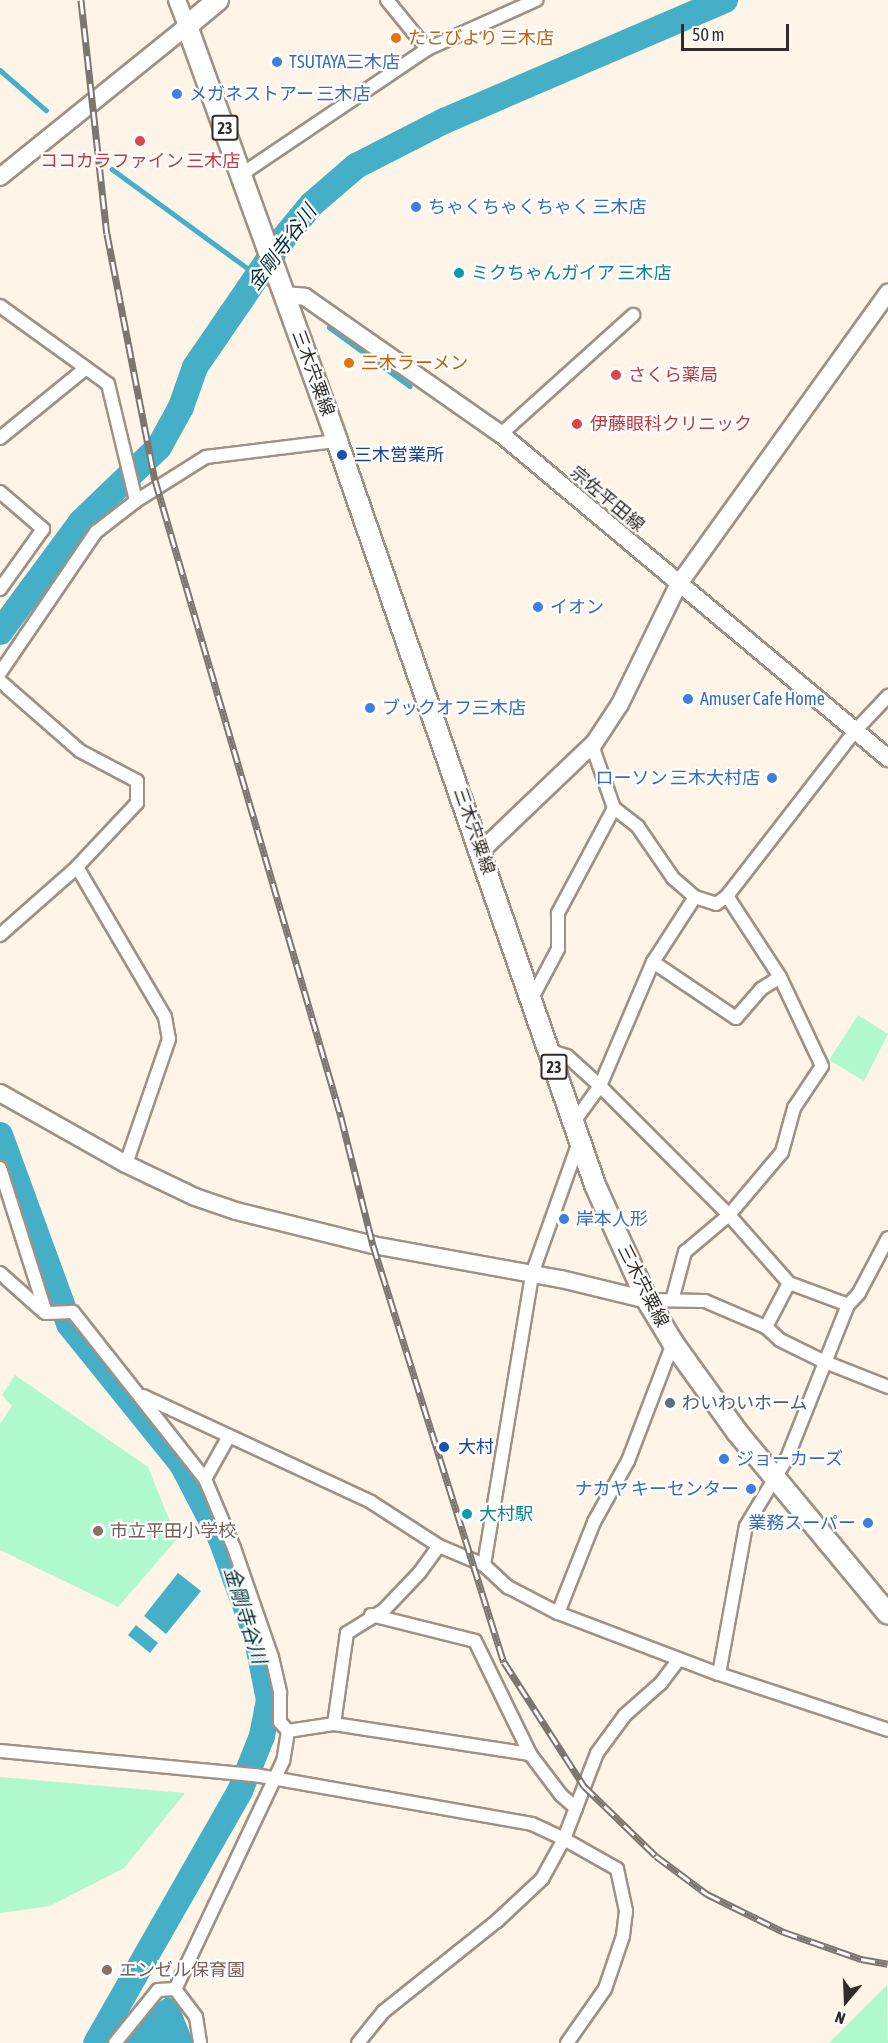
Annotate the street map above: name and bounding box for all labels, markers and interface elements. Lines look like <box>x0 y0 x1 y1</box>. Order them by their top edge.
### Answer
scale bar <box>684 12 792 50</box>
text: 50 m <box>692 24 724 45</box>
place label: たこびより 三木店 <box>408 27 554 49</box>
marker: たこびより 三木店 <box>389 31 403 45</box>
place label: TSUTAYA三木店 <box>289 51 400 73</box>
marker: TSUTAYA三木店 <box>270 55 284 69</box>
place label: メガネストアー 三木店 <box>189 83 370 105</box>
marker: メガネストアー 三木店 <box>170 87 184 101</box>
road number: 23 <box>210 115 240 141</box>
marker: ココカラファイン 三木店 <box>133 134 147 148</box>
place label: ココカラファイン 三木店 <box>40 150 240 172</box>
place label: ちゃくちゃくちゃく 三木店 <box>428 196 646 218</box>
water label: 金剛寺谷川 <box>241 200 321 294</box>
marker: ちゃくちゃくちゃく 三木店 <box>409 200 423 214</box>
place label: ミクちゃんガイア 三木店 <box>471 262 671 284</box>
marker: ミクちゃんガイア 三木店 <box>452 266 466 280</box>
street label: 三木宍粟線 <box>287 327 339 419</box>
place label: 三木ラーメン <box>361 352 469 374</box>
marker: 三木ラーメン <box>342 356 356 370</box>
place label: さくら薬局 <box>628 364 718 386</box>
marker: さくら薬局 <box>609 368 623 382</box>
place label: 伊藤眼科クリニック <box>590 413 752 435</box>
marker: 伊藤眼科クリニック <box>568 415 586 433</box>
place label: 三木営業所 <box>354 444 444 466</box>
marker: 三木営業所 <box>335 448 349 462</box>
street label: 宗佐平田線 <box>566 462 648 536</box>
place label: イオン <box>550 596 604 618</box>
marker: イオン <box>531 600 545 614</box>
place label: Amuser Cafe Home <box>700 688 825 710</box>
marker: Amuser Cafe Home <box>681 692 695 706</box>
place label: ブックオフ三木店 <box>382 697 526 719</box>
marker: ブックオフ三木店 <box>363 701 377 715</box>
place label: ローソン 三木大村店 <box>596 767 760 789</box>
marker: ローソン 三木大村店 <box>765 771 779 785</box>
street label: 三木宍粟線 <box>449 785 499 877</box>
road number: 23 <box>539 1054 569 1080</box>
place label: 岸本人形 <box>576 1208 648 1230</box>
marker: 岸本人形 <box>557 1212 571 1226</box>
street label: 三木宍粟線 <box>613 1241 673 1331</box>
place label: わいわいホーム <box>682 1392 808 1414</box>
marker: わいわいホーム <box>663 1396 677 1410</box>
place label: 大村 <box>458 1436 494 1458</box>
marker: 大村 <box>435 1438 453 1456</box>
place label: ジョーカーズ <box>736 1448 844 1470</box>
marker: ジョーカーズ <box>717 1452 731 1466</box>
place label: ナカヤ キーセンター <box>575 1478 739 1500</box>
marker: ナカヤ キーセンター <box>744 1482 758 1496</box>
place label: 大村駅 <box>479 1503 533 1525</box>
marker: 大村駅 <box>460 1507 474 1521</box>
place label: 業務スーパー <box>748 1512 856 1534</box>
marker: 業務スーパー <box>861 1516 875 1530</box>
place label: 市立平田小学校 <box>110 1520 236 1542</box>
marker: 市立平田小学校 <box>91 1524 105 1538</box>
water label: 金剛寺谷川 <box>220 1564 272 1666</box>
place label: エンゼル保育園 <box>119 1959 245 1981</box>
marker: エンゼル保育園 <box>100 1963 114 1977</box>
north arrow <box>816 1971 876 2031</box>
text: N <box>833 2008 848 2028</box>

